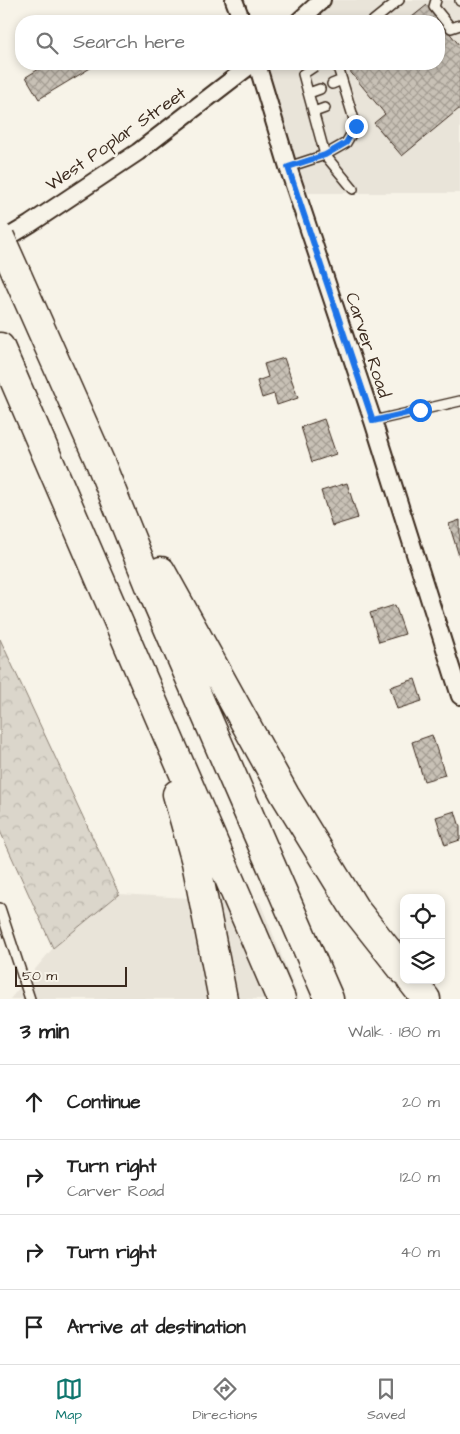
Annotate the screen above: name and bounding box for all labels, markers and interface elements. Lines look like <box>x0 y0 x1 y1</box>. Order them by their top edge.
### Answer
search box <box>15 15 445 70</box>
icon: search <box>33 29 61 57</box>
text: Search here <box>73 29 185 56</box>
street label: West Poplar Street <box>41 81 192 197</box>
route end <box>345 115 368 138</box>
street label: Carver Road <box>339 289 397 401</box>
route start <box>409 399 432 422</box>
map controls <box>400 894 445 984</box>
button: locate <box>400 894 445 939</box>
button: layers <box>400 939 445 984</box>
scale bar <box>15 964 128 987</box>
text: 50 m <box>22 966 57 986</box>
text: 3 min <box>20 1017 69 1046</box>
text: Walk · 180 m <box>348 1021 440 1043</box>
icon: ahead <box>20 1088 48 1116</box>
text: Continue <box>67 1089 141 1116</box>
text: 20 m <box>402 1091 440 1113</box>
text: Turn right <box>67 1153 156 1180</box>
icon: right <box>20 1163 48 1191</box>
text: 120 m <box>400 1166 440 1188</box>
text: Carver Road <box>67 1180 164 1202</box>
icon: right <box>20 1238 48 1266</box>
text: Turn right <box>67 1239 156 1266</box>
text: 40 m <box>400 1241 440 1263</box>
icon: arrive <box>20 1313 48 1341</box>
text: Arrive at destination <box>67 1314 246 1341</box>
tab: Map <box>55 1375 83 1425</box>
tab: Directions <box>192 1375 257 1425</box>
tab: Saved <box>367 1375 405 1425</box>

